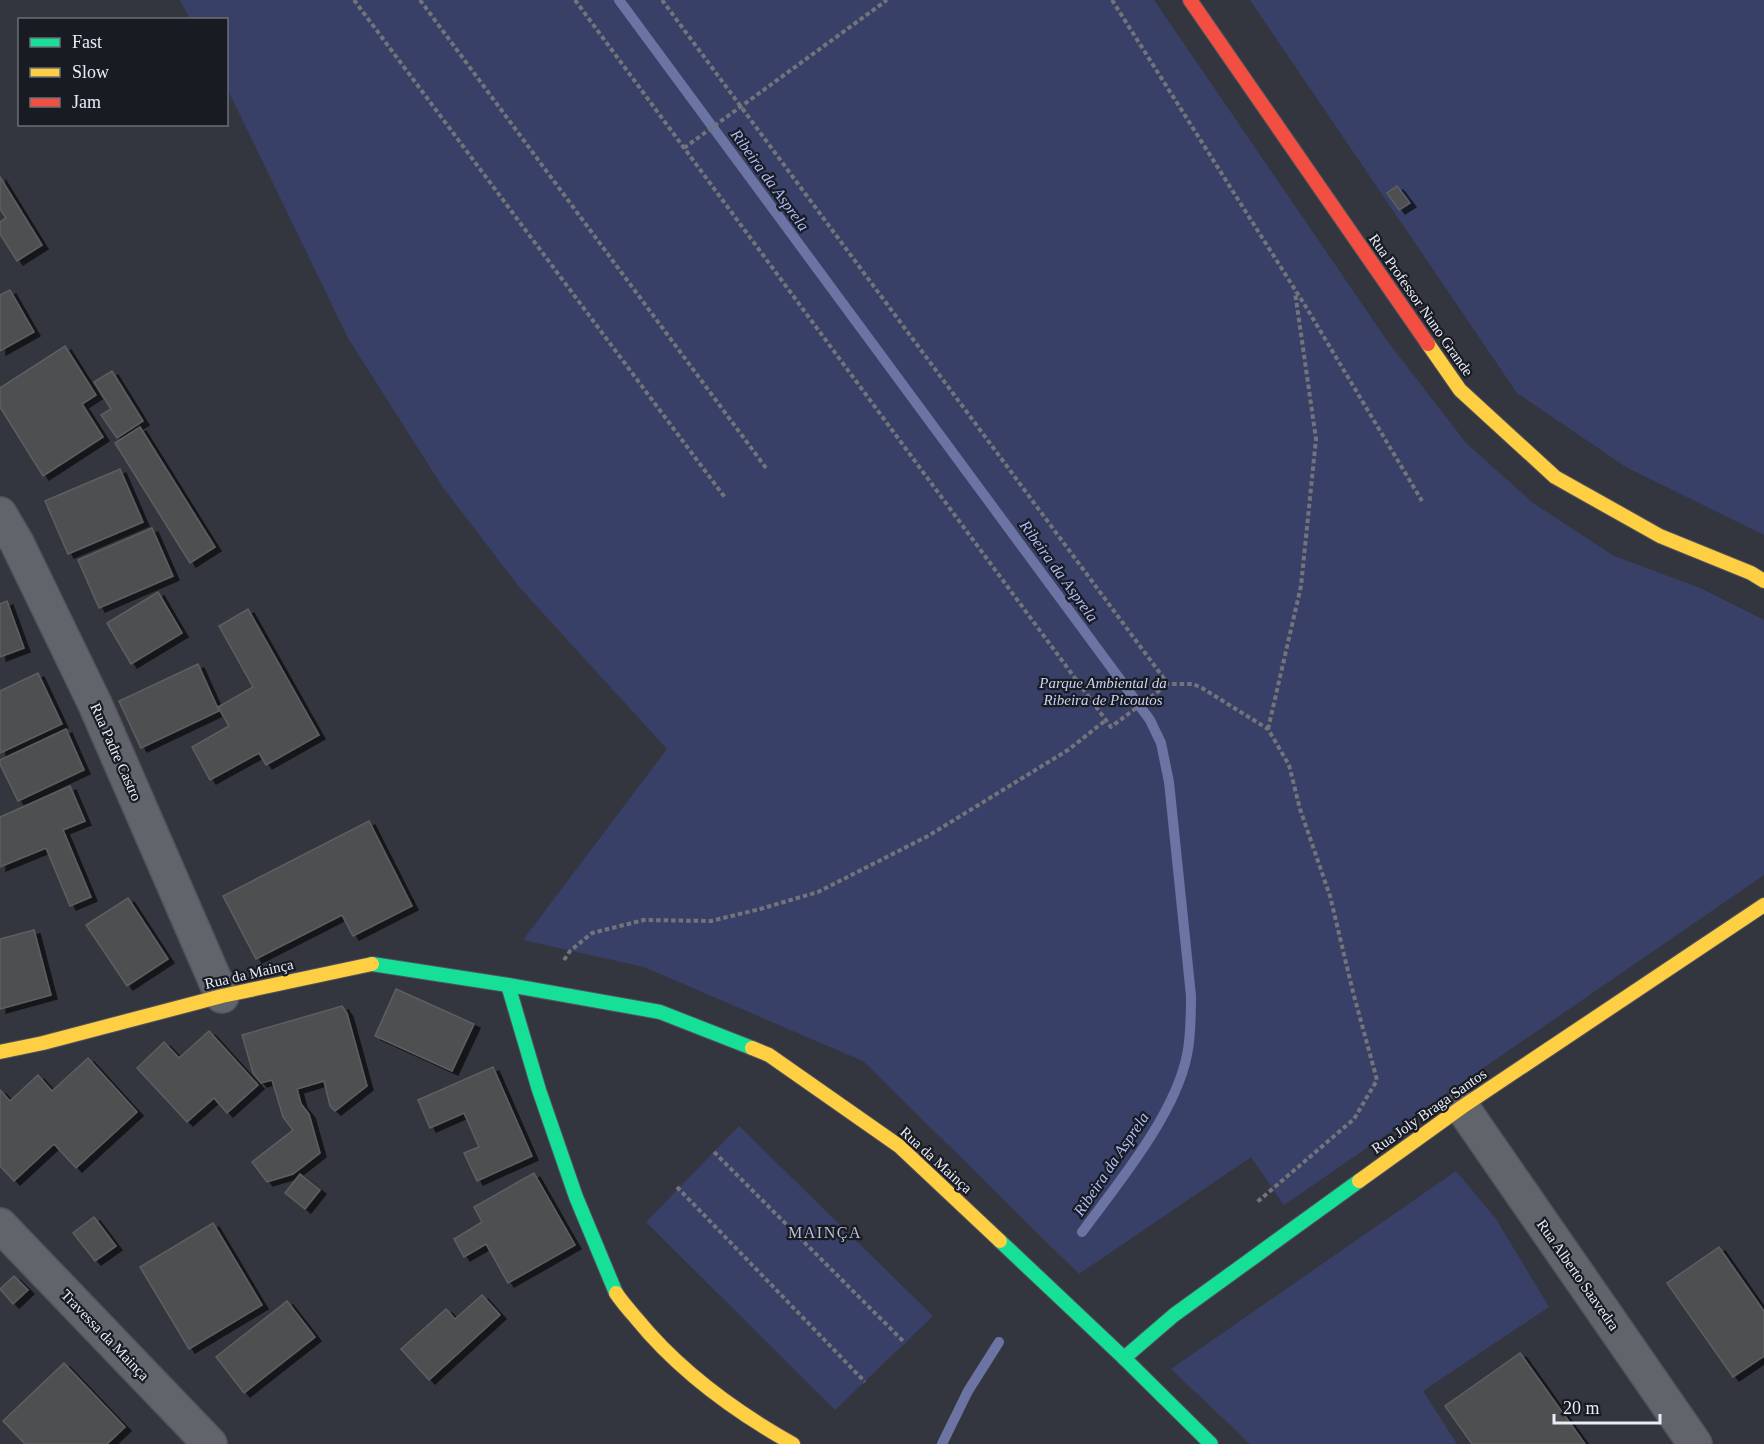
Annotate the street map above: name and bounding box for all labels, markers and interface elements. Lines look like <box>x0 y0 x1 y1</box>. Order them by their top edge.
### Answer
legend <box>18 18 228 126</box>
text: Fast <box>72 32 102 52</box>
text: Slow <box>72 62 109 82</box>
text: Jam <box>72 92 101 112</box>
water label: Ribeira da Asprela <box>726 125 812 234</box>
street label: Rua Professor Nuno Grande <box>1366 231 1476 379</box>
water label: Ribeira da Asprela <box>1015 516 1101 625</box>
park label: Parque Ambiental da Ribeira de Picoutos <box>1038 675 1167 708</box>
street label: Rua Padre Castro <box>87 701 145 803</box>
street label: Rua da Mainça <box>203 956 295 992</box>
street label: Rua Joly Braga Santos <box>1369 1065 1490 1157</box>
water label: Ribeira da Asprela <box>1070 1109 1153 1220</box>
street label: Rua da Mainça <box>897 1124 975 1197</box>
street label: Rua Alberto Saavedra <box>1534 1217 1622 1334</box>
district label: MAINÇA <box>788 1224 862 1242</box>
street label: Travessa da Mainça <box>58 1286 152 1384</box>
scale bar <box>1554 1387 1660 1425</box>
text: 20 m <box>1563 1398 1600 1418</box>

